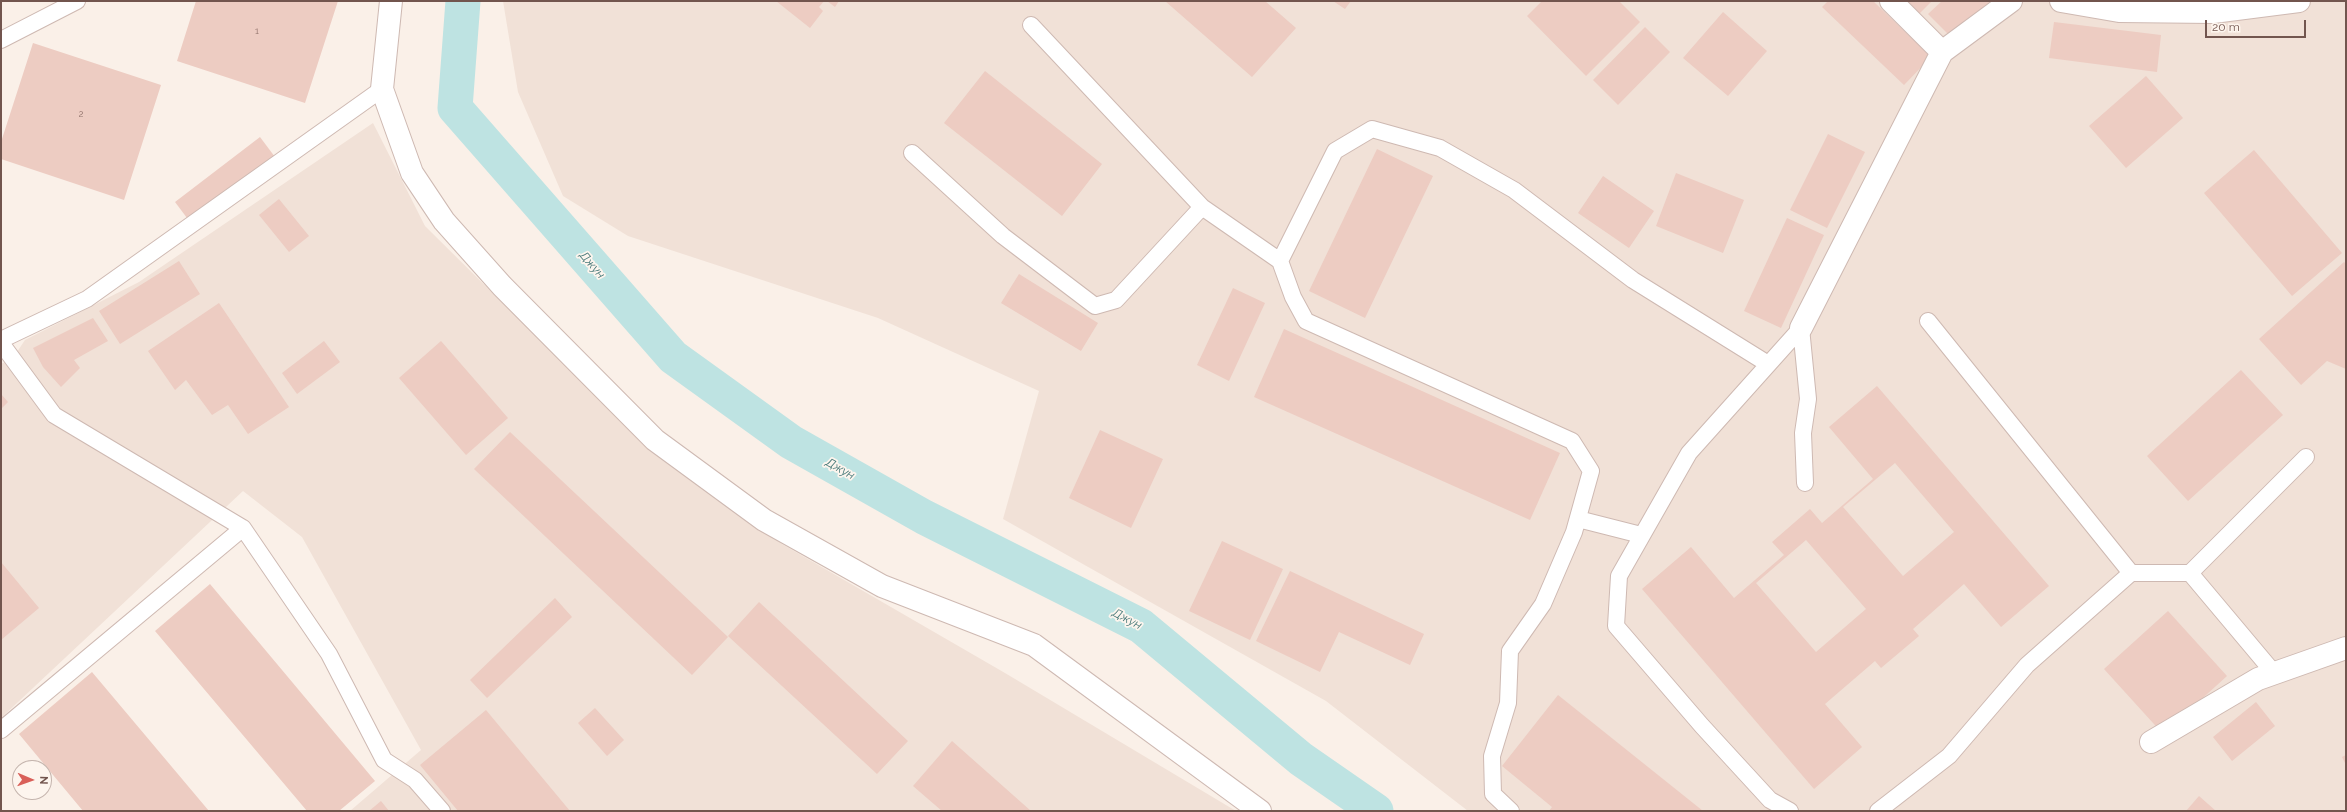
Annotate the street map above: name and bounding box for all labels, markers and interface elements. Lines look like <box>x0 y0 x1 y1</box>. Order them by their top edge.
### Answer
scale bar <box>2207 12 2308 38</box>
text: 20 m <box>2212 20 2240 34</box>
house number: 1 <box>255 26 259 36</box>
house number: 2 <box>79 109 83 119</box>
water label: Джун <box>576 249 608 281</box>
water label: Джун <box>823 455 857 483</box>
water label: Джун <box>1110 605 1144 633</box>
north arrow <box>12 760 52 800</box>
text: N <box>37 776 50 785</box>

